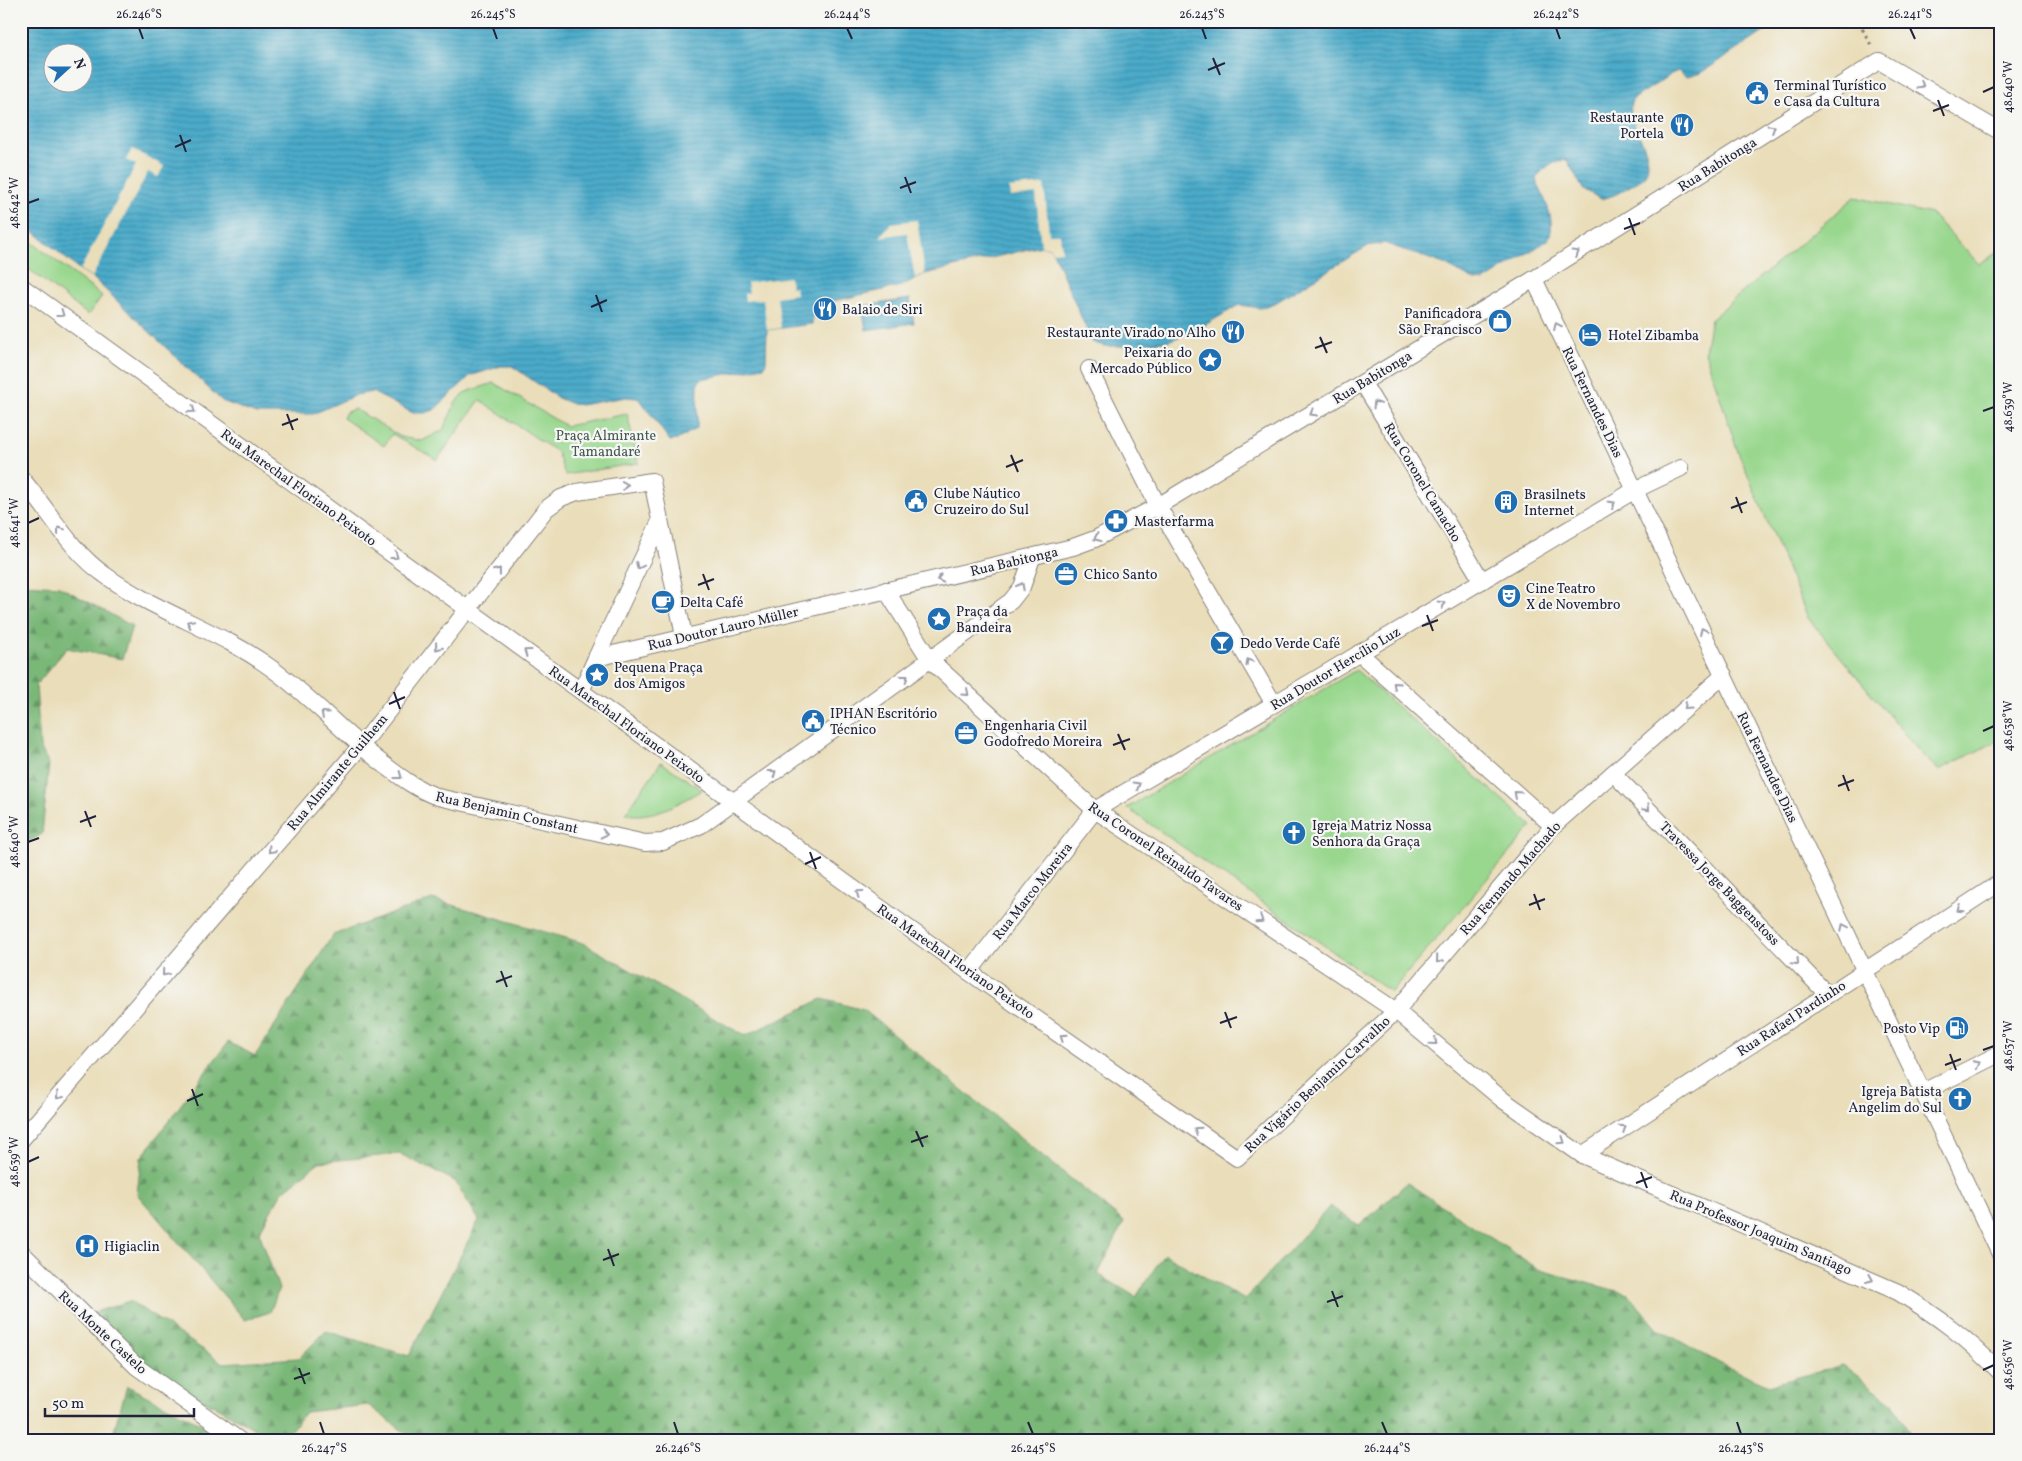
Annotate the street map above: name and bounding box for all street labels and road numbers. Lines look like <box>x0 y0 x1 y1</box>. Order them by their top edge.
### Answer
street label: Rua Babitonga <box>1675 133 1761 197</box>
street label: Rua Fernandes Dias <box>1557 344 1627 461</box>
street label: Rua Babitonga <box>1330 347 1416 409</box>
street label: Rua Coronel Camacho <box>1378 419 1465 546</box>
street label: Rua Marechal Floriano Peixoto <box>216 425 380 551</box>
street label: Rua Babitonga <box>969 543 1060 582</box>
street label: Rua Doutor Lauro Müller <box>646 603 801 656</box>
street label: Rua Doutor Hercílio Luz <box>1267 623 1404 716</box>
street label: Rua Marechal Floriano Peixoto <box>544 662 708 788</box>
street label: Rua Fernandes Dias <box>1732 709 1802 826</box>
street label: Rua Almirante Guilhem <box>284 710 393 835</box>
street label: Rua Benjamin Constant <box>434 788 580 839</box>
street label: Rua Coronel Reinaldo Tavares <box>1084 798 1246 916</box>
street label: Rua Fernando Machado <box>1456 818 1566 940</box>
street label: Travessa Jorge Baggenstoss <box>1655 818 1783 950</box>
street label: Rua Marco Moreira <box>989 839 1077 945</box>
street label: Rua Marechal Floriano Peixoto <box>872 900 1038 1024</box>
street label: Rua Rafael Pardinho <box>1734 977 1850 1062</box>
street label: Rua Vigário Benjamin Carvalho <box>1241 1012 1395 1158</box>
street label: Rua Professor Joaquim Santiago <box>1667 1186 1854 1280</box>
street label: Rua Monte Castelo <box>53 1287 151 1379</box>

